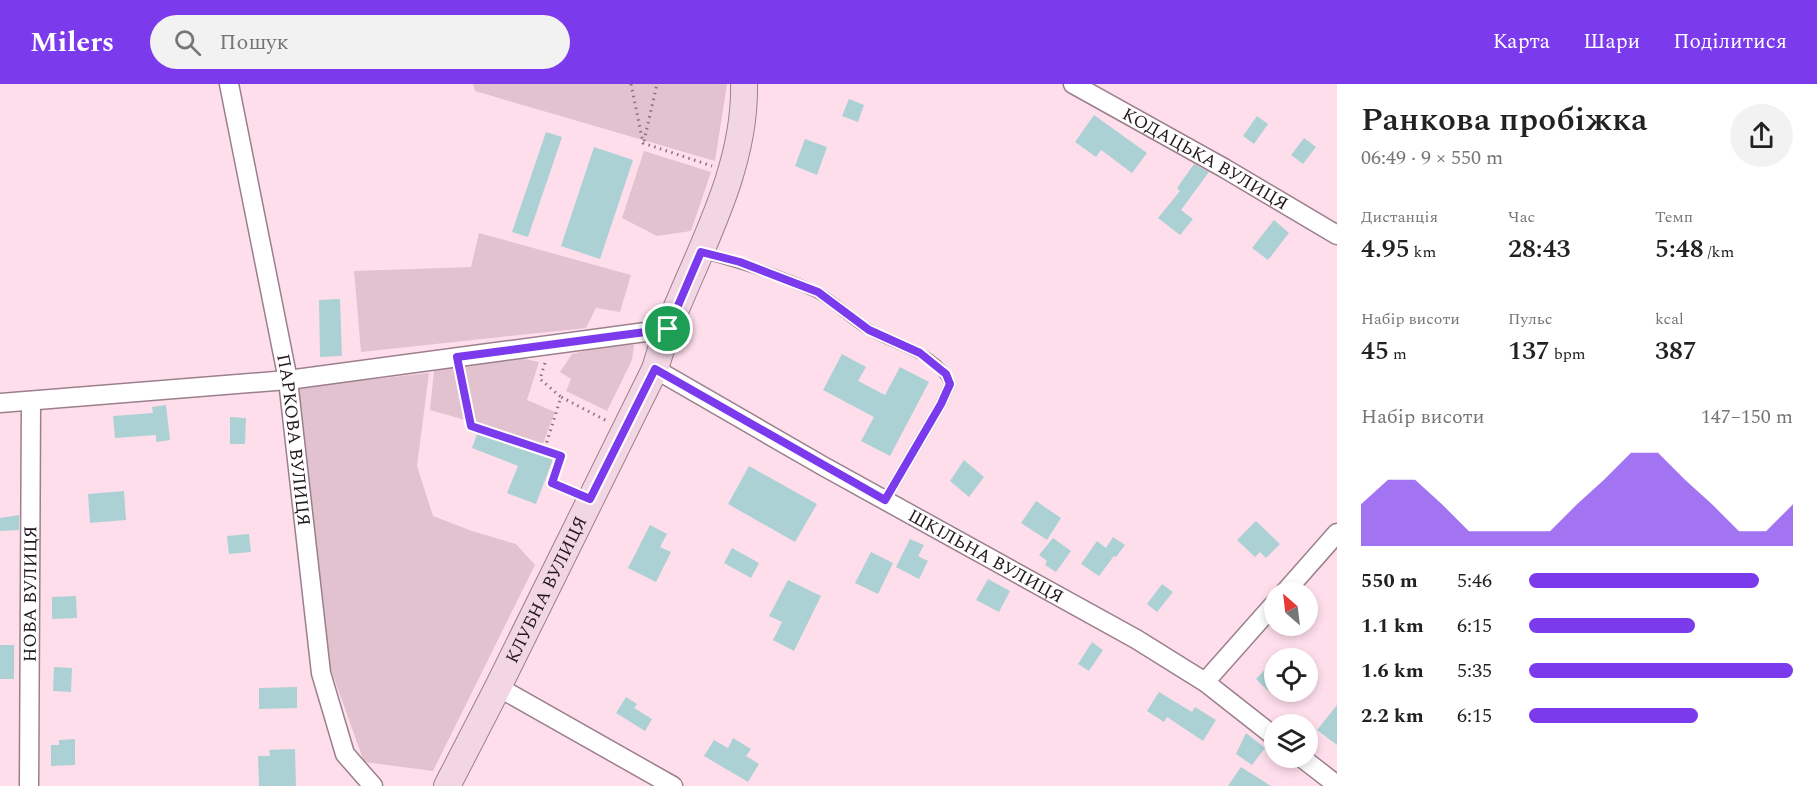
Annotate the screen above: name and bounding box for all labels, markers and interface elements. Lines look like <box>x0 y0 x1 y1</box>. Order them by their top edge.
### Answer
search box <box>150 15 570 69</box>
text: Milers <box>30 21 114 64</box>
icon: search <box>171 26 204 59</box>
text: Пошук <box>219 26 289 59</box>
text: Карта <box>1493 26 1550 58</box>
text: Шари <box>1583 26 1640 58</box>
text: Поділитися <box>1673 26 1787 58</box>
text: Ранкова пробіжка <box>1361 95 1648 145</box>
street label: КОДАЦЬКА ВУЛИЦЯ <box>1117 101 1294 217</box>
button: share <box>1730 104 1793 167</box>
text: 06:49 · 9 × 550 m <box>1361 143 1503 173</box>
text: Дистанція <box>1361 205 1438 229</box>
text: Час <box>1508 205 1535 229</box>
text: Темп <box>1655 205 1693 229</box>
text: 4.95 <box>1361 229 1410 269</box>
text: 28:43 <box>1508 229 1571 269</box>
text: 5:48 <box>1655 229 1704 269</box>
text: km <box>1410 240 1436 264</box>
text: /km <box>1704 240 1734 264</box>
pin <box>642 303 693 354</box>
text: Набір висоти <box>1361 307 1460 331</box>
text: Пульс <box>1508 307 1552 331</box>
text: kcal <box>1655 307 1684 331</box>
icon: arrive <box>651 312 684 345</box>
text: 45 <box>1361 331 1389 371</box>
text: 137 <box>1508 331 1550 371</box>
text: 387 <box>1655 331 1697 371</box>
text: m <box>1389 342 1407 366</box>
text: bpm <box>1550 342 1586 366</box>
street label: ПАРКОВА ВУЛИЦЯ <box>270 351 318 527</box>
text: Набір висоти <box>1361 402 1485 432</box>
text: 147–150 m <box>1701 402 1793 432</box>
street label: ШКІЛЬНА ВУЛИЦЯ <box>903 502 1069 610</box>
street label: КЛУБНА ВУЛИЦЯ <box>498 511 594 668</box>
street label: НОВА ВУЛИЦЯ <box>16 526 44 662</box>
text: 550 m <box>1361 566 1418 596</box>
text: 5:46 <box>1457 566 1492 596</box>
north arrow <box>1264 582 1318 636</box>
map controls <box>1264 582 1318 768</box>
text: 1.1 km <box>1361 611 1424 641</box>
text: 6:15 <box>1457 611 1492 641</box>
button: locate <box>1264 648 1318 702</box>
text: 1.6 km <box>1361 656 1424 686</box>
text: 5:35 <box>1457 656 1492 686</box>
text: 2.2 km <box>1361 701 1424 731</box>
text: 6:15 <box>1457 701 1492 731</box>
button: layers <box>1264 714 1318 768</box>

